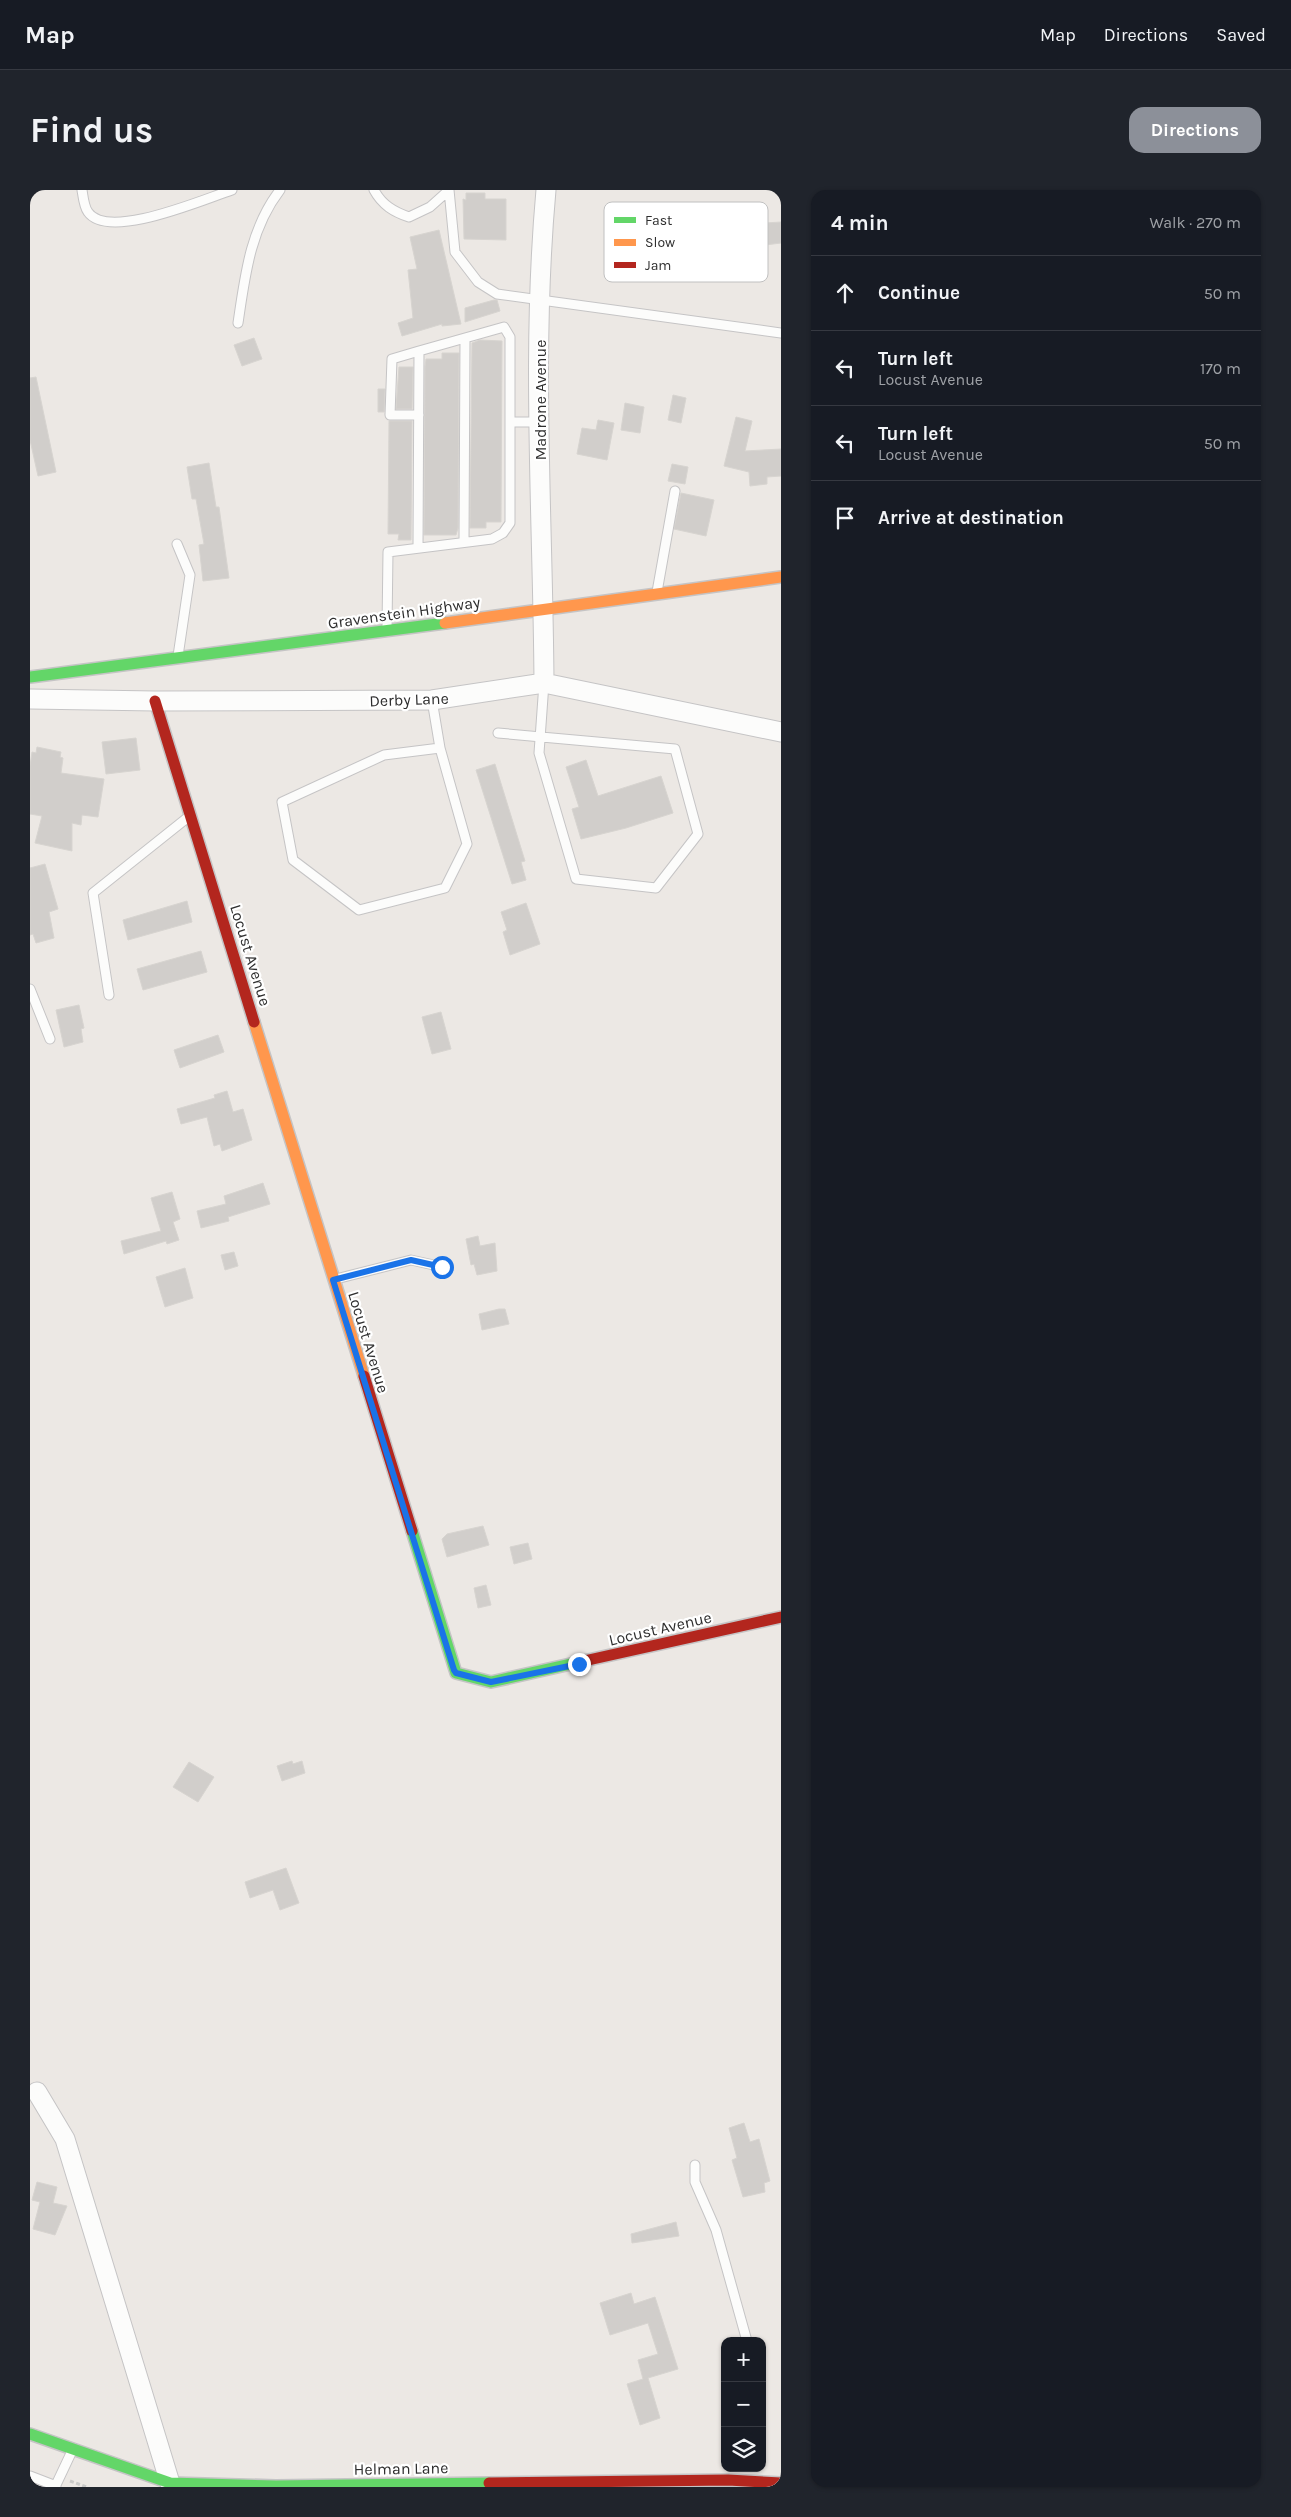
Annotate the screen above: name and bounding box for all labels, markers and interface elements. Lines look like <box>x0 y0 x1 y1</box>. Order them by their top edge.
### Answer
text: Map <box>25 21 75 49</box>
text: Map <box>1040 24 1076 46</box>
text: Directions <box>1104 24 1188 46</box>
text: Saved <box>1216 24 1266 46</box>
button: Directions <box>1129 107 1261 153</box>
text: Find us <box>30 110 153 151</box>
legend <box>604 202 768 282</box>
text: 4 min <box>831 211 889 235</box>
text: Fast <box>645 212 672 229</box>
text: Walk · 270 m <box>1149 213 1241 232</box>
text: Slow <box>645 234 675 251</box>
text: Jam <box>645 257 671 274</box>
icon: ahead <box>831 279 859 307</box>
text: Continue <box>878 282 960 304</box>
text: 50 m <box>1204 284 1241 303</box>
street label: Madrone Avenue <box>531 340 550 460</box>
text: Turn left <box>878 348 953 370</box>
icon: left <box>831 354 859 382</box>
text: 170 m <box>1200 359 1241 378</box>
text: Locust Avenue <box>878 370 983 389</box>
text: Turn left <box>878 423 953 445</box>
icon: left <box>831 429 859 457</box>
text: 50 m <box>1204 434 1241 453</box>
text: Locust Avenue <box>878 445 983 464</box>
icon: arrive <box>831 504 859 532</box>
text: Arrive at destination <box>878 507 1064 529</box>
street label: Gravenstein Highway <box>327 592 482 633</box>
street label: Derby Lane <box>369 689 449 710</box>
street label: Locust Avenue <box>226 902 275 1008</box>
route start <box>431 1256 454 1279</box>
street label: Locust Avenue <box>344 1289 393 1395</box>
street label: Locust Avenue <box>607 1607 713 1650</box>
route end <box>568 1653 591 1676</box>
map controls <box>721 2337 766 2472</box>
button: + <box>721 2337 766 2382</box>
button: − <box>721 2382 766 2427</box>
button: layers <box>721 2427 766 2472</box>
street label: Helman Lane <box>353 2458 449 2479</box>

